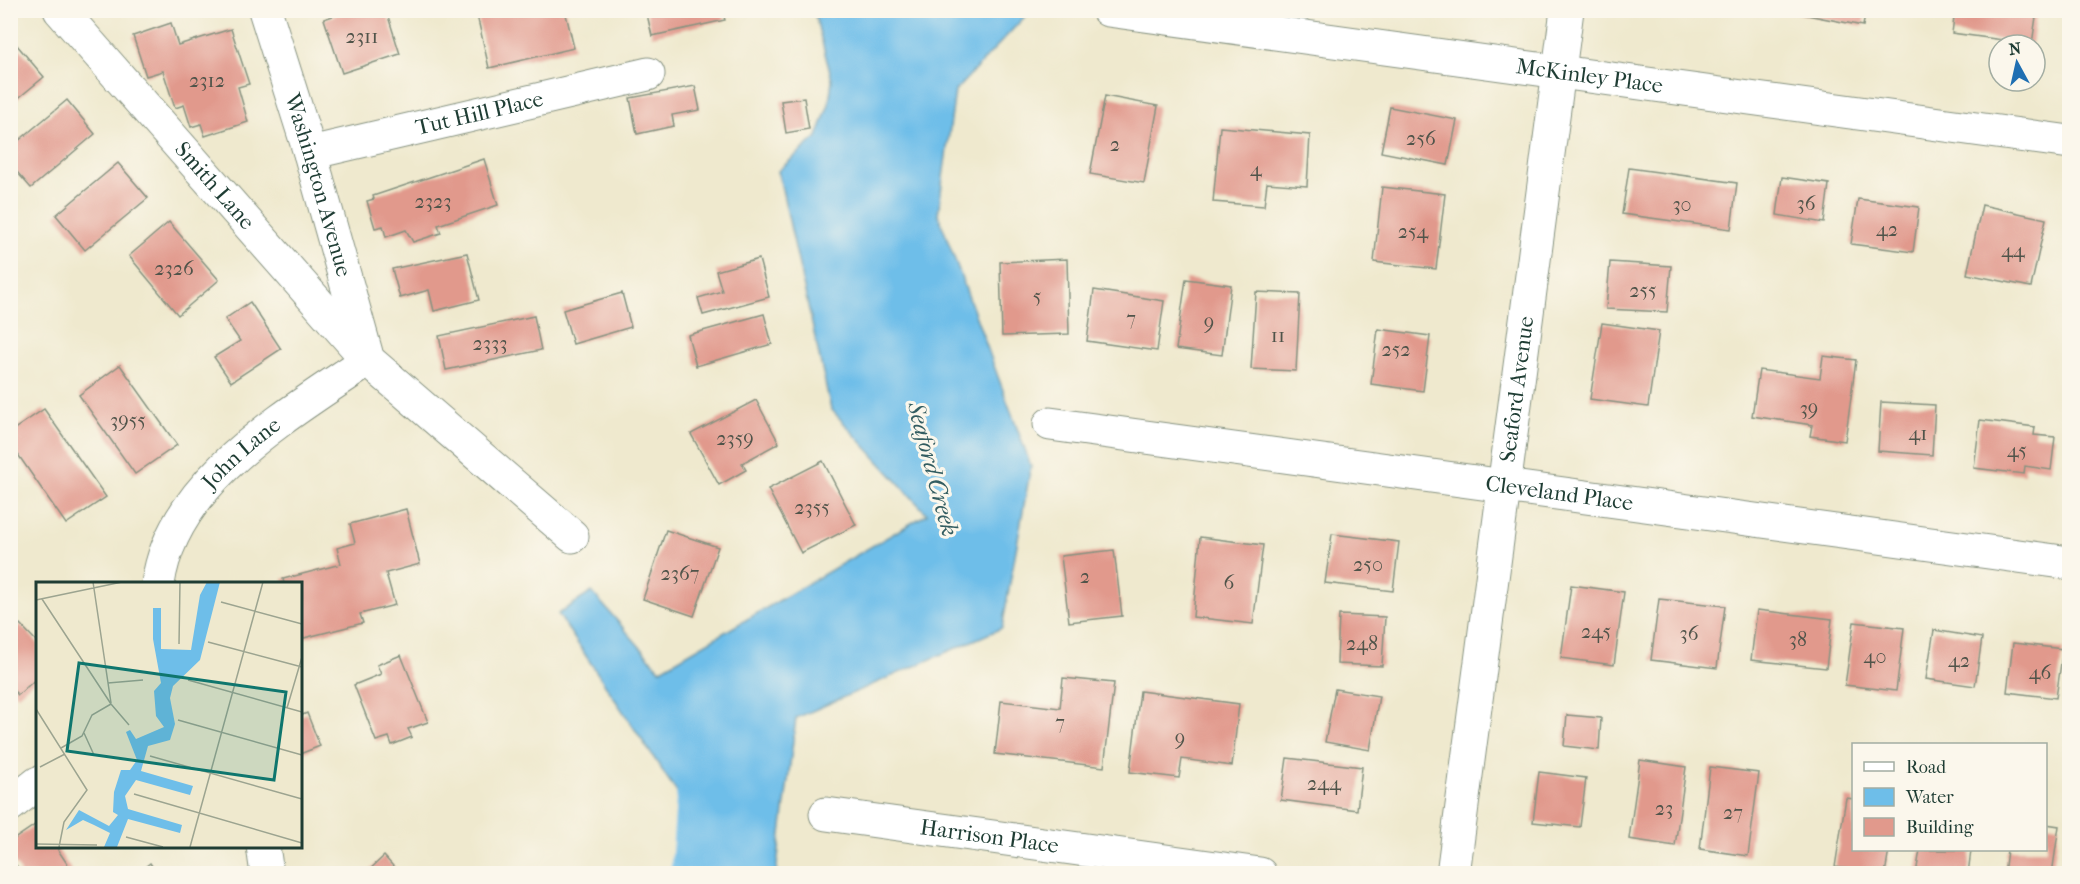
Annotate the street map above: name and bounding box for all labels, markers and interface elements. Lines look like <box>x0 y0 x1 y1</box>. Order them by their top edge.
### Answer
house number: 2311 <box>346 25 378 48</box>
north arrow <box>1987 33 2047 93</box>
text: N <box>2008 38 2023 59</box>
street label: McKinley Place <box>1514 53 1665 99</box>
house number: 2312 <box>189 69 225 92</box>
street label: Tut Hill Place <box>413 86 546 141</box>
street label: Washington Avenue <box>279 89 357 280</box>
house number: 256 <box>1406 127 1436 150</box>
house number: 2 <box>1110 133 1120 156</box>
street label: Smith Lane <box>169 137 260 235</box>
house number: 4 <box>1250 158 1263 181</box>
house number: 2323 <box>415 190 451 213</box>
house number: 36 <box>1796 192 1816 215</box>
house number: 30 <box>1672 193 1692 216</box>
house number: 42 <box>1876 218 1898 241</box>
house number: 254 <box>1398 220 1430 243</box>
house number: 44 <box>2001 239 2026 262</box>
house number: 2326 <box>154 257 194 280</box>
house number: 255 <box>1629 279 1657 302</box>
house number: 5 <box>1033 285 1041 308</box>
house number: 7 <box>1126 307 1136 330</box>
house number: 9 <box>1204 311 1214 334</box>
street label: Seaford Avenue <box>1494 314 1539 464</box>
house number: 11 <box>1271 324 1285 347</box>
house number: 2333 <box>473 332 507 355</box>
house number: 252 <box>1381 338 1411 361</box>
house number: 39 <box>1800 397 1818 420</box>
water label: Seaford Creek <box>901 398 964 539</box>
house number: 3955 <box>110 409 146 432</box>
street label: John Lane <box>195 412 286 496</box>
house number: 41 <box>1909 422 1927 445</box>
house number: 2359 <box>716 427 754 450</box>
house number: 45 <box>2007 439 2027 462</box>
street label: Cleveland Place <box>1484 470 1635 516</box>
house number: 2355 <box>794 496 830 519</box>
house number: 250 <box>1353 553 1383 576</box>
house number: 2367 <box>661 562 700 585</box>
house number: 2 <box>1080 565 1090 588</box>
house number: 6 <box>1224 571 1235 594</box>
inset map <box>36 582 302 848</box>
house number: 245 <box>1581 620 1611 643</box>
house number: 36 <box>1679 622 1699 645</box>
house number: 38 <box>1789 628 1807 651</box>
house number: 248 <box>1346 632 1378 655</box>
house number: 40 <box>1864 645 1886 668</box>
house number: 42 <box>1948 649 1970 672</box>
house number: 46 <box>2029 661 2051 684</box>
house number: 7 <box>1055 711 1065 734</box>
house number: 9 <box>1175 727 1185 750</box>
legend <box>1852 743 2047 851</box>
text: Road <box>1906 757 1946 778</box>
house number: 244 <box>1307 772 1342 795</box>
text: Water <box>1905 787 1954 808</box>
house number: 23 <box>1655 797 1673 820</box>
house number: 27 <box>1723 801 1743 824</box>
street label: Harrison Place <box>919 814 1060 859</box>
text: Building <box>1906 817 1974 838</box>

